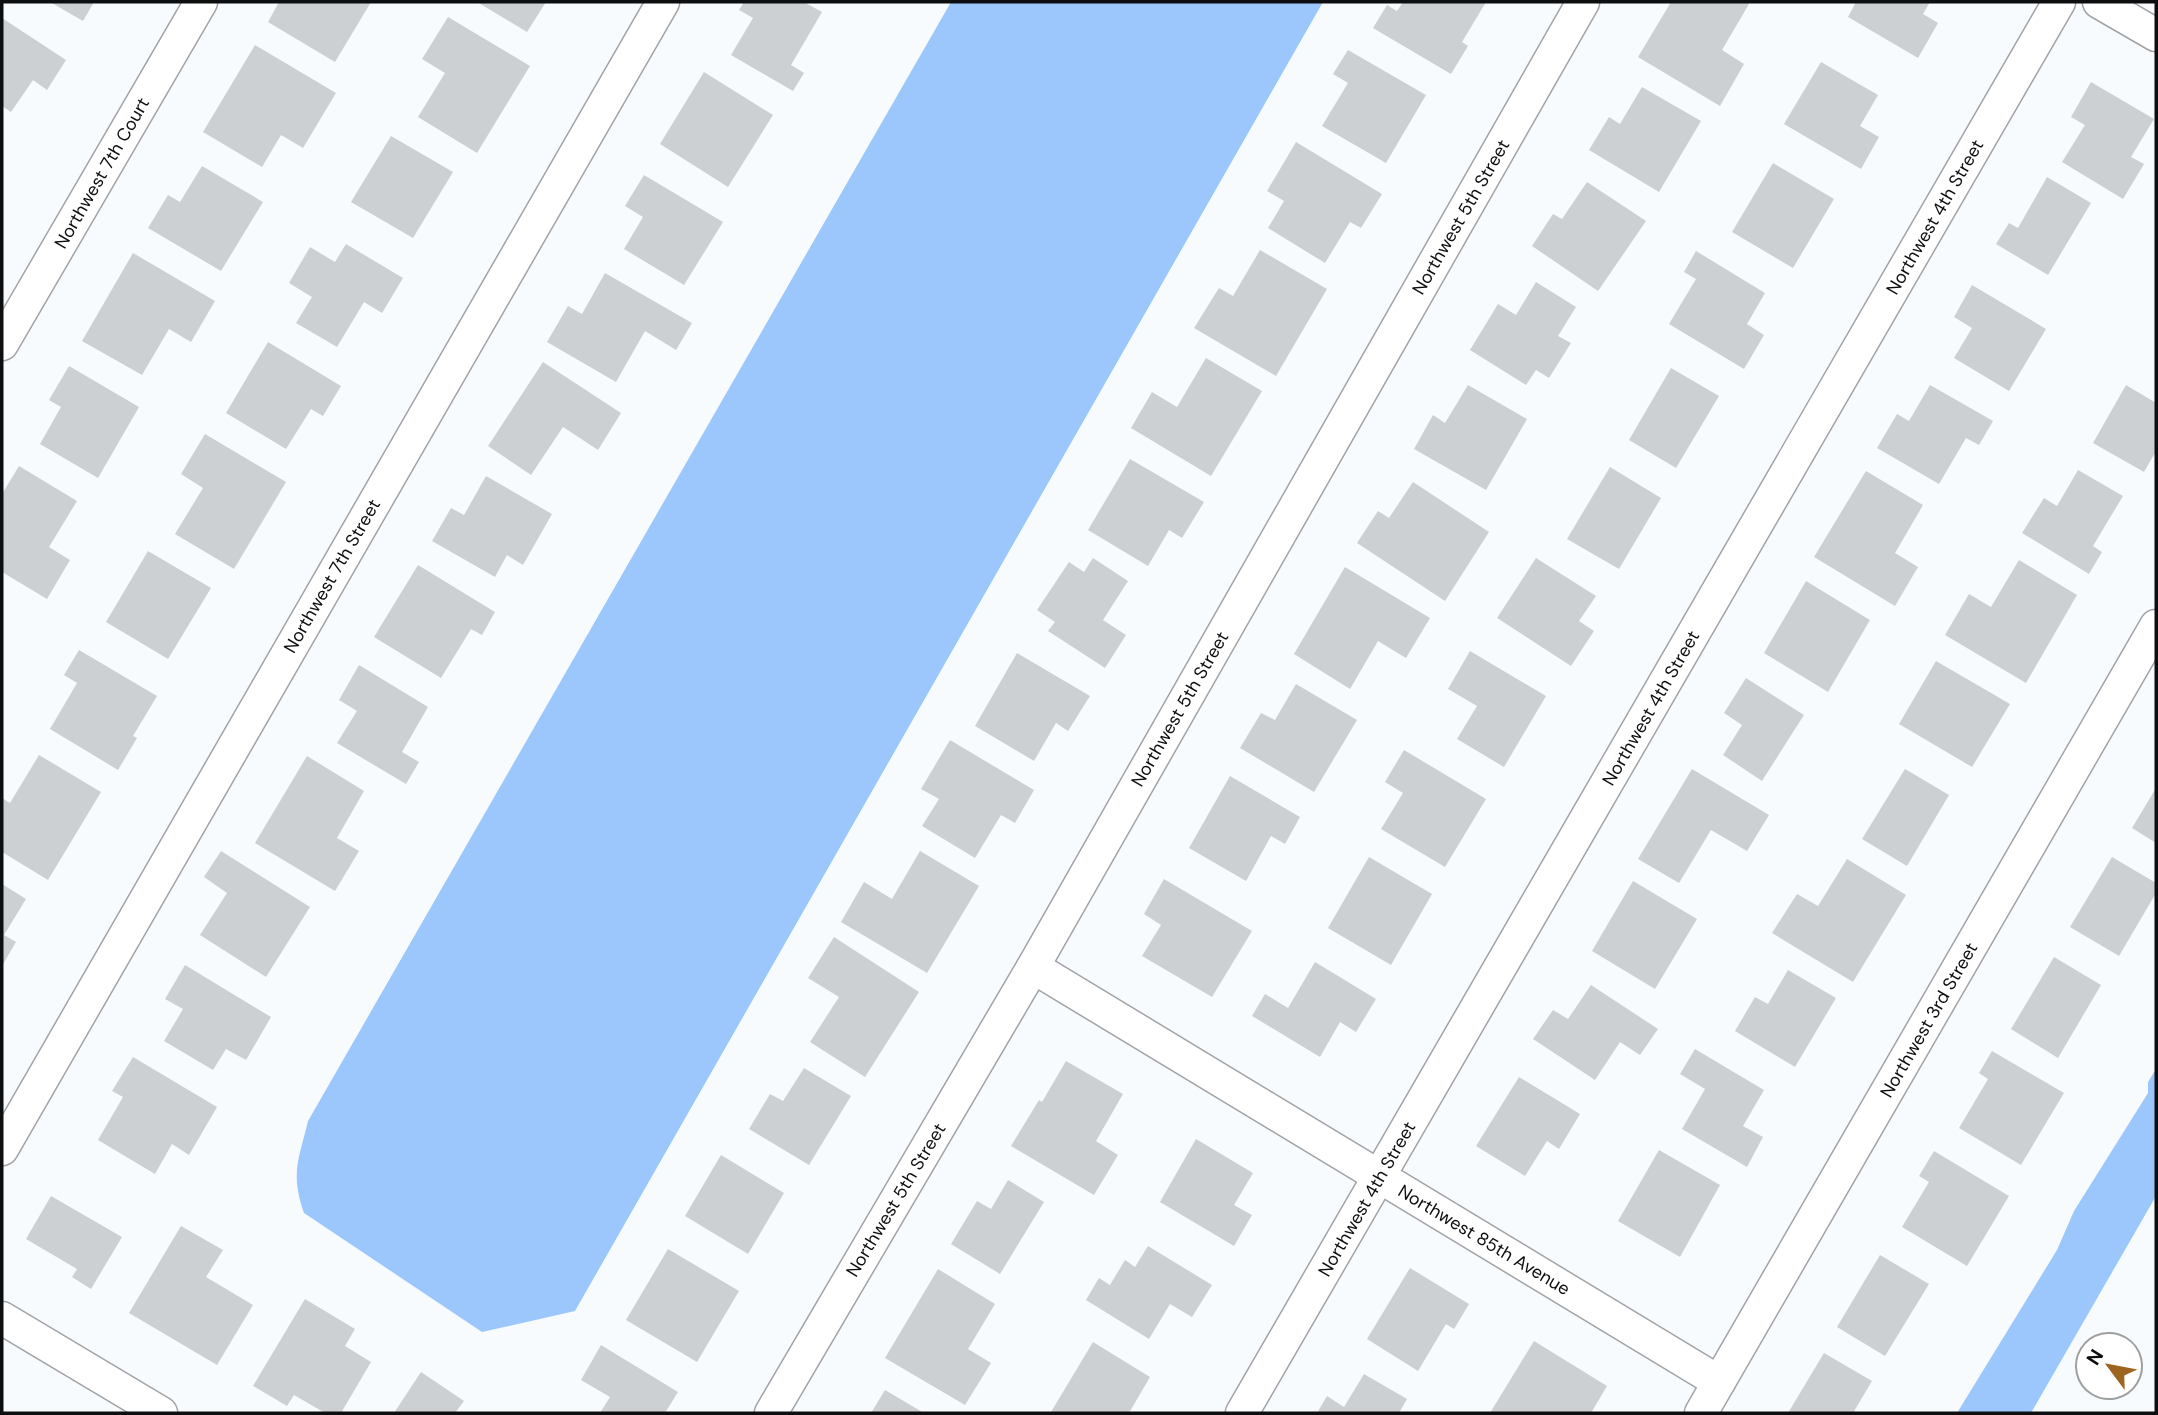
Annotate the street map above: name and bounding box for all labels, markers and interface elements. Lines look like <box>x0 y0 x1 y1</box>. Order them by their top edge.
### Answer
street label: Northwest 7th Court <box>49 93 155 253</box>
street label: Northwest 5th Street <box>1407 135 1515 299</box>
street label: Northwest 4th Street <box>1881 135 1989 299</box>
street label: Northwest 7th Street <box>278 495 386 657</box>
street label: Northwest 4th Street <box>1597 626 1705 790</box>
street label: Northwest 5th Street <box>1126 627 1234 791</box>
street label: Northwest 3rd Street <box>1875 938 1983 1102</box>
street label: Northwest 4th Street <box>1313 1117 1421 1281</box>
street label: Northwest 5th Street <box>841 1119 951 1281</box>
street label: Northwest 85th Avenue <box>1394 1179 1574 1301</box>
north arrow <box>2074 1331 2144 1401</box>
text: N <box>2081 1345 2109 1370</box>

